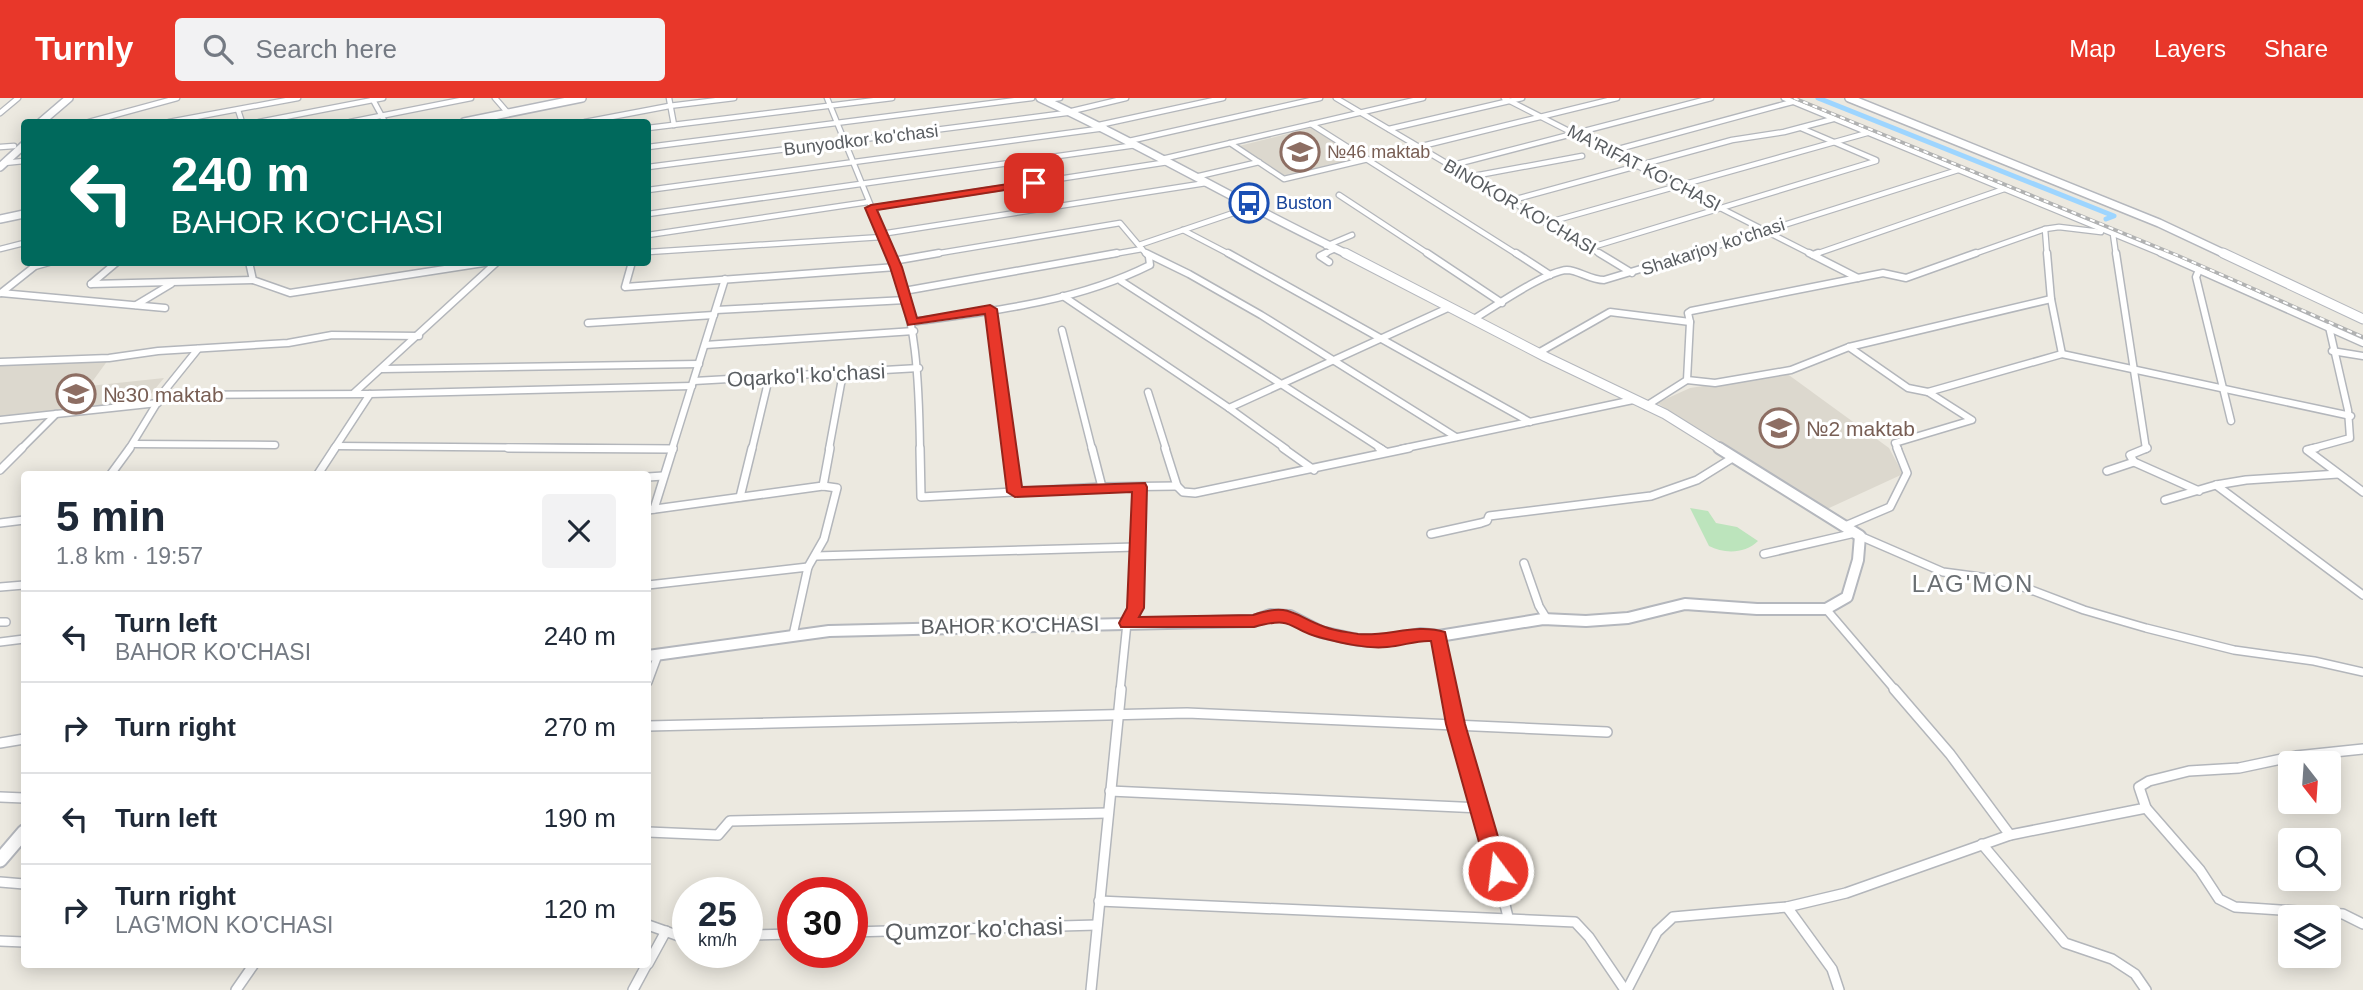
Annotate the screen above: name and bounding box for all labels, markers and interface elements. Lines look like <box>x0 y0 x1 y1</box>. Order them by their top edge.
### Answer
search box <box>175 18 665 81</box>
text: Turnly <box>35 30 133 67</box>
icon: search <box>199 30 237 68</box>
text: Search here <box>255 34 397 64</box>
text: Map <box>2069 35 2116 62</box>
text: Layers <box>2154 35 2226 62</box>
text: Share <box>2264 35 2328 62</box>
street label: Bunyodkor ko'chasi <box>783 121 939 159</box>
street label: MA'RIFAT KO'CHASI <box>1564 121 1724 215</box>
school or university icon: №46 maktab <box>1279 131 1321 173</box>
place label: №46 maktab <box>1327 142 1430 162</box>
icon: left <box>56 147 147 238</box>
text: 240 m <box>171 147 310 201</box>
pin <box>1004 153 1064 213</box>
street label: BINOKOR KO'CHASI <box>1440 155 1600 259</box>
icon: arrive <box>1015 164 1053 202</box>
bus stop icon: Buston <box>1228 182 1270 224</box>
place label: Buston <box>1276 193 1332 213</box>
text: BAHOR KO'CHASI <box>171 204 444 240</box>
street label: Shakarjoy ko'chasi <box>1639 214 1787 280</box>
street label: Oqarko'l ko'chasi <box>726 359 886 391</box>
school or university icon: №30 maktab <box>55 373 97 415</box>
place label: №30 maktab <box>103 383 224 406</box>
school or university icon: №2 maktab <box>1758 407 1800 449</box>
place label: №2 maktab <box>1806 417 1915 440</box>
text: 5 min <box>56 493 166 540</box>
button: close <box>542 494 616 568</box>
text: 1.8 km · 19:57 <box>56 543 203 569</box>
district label: LAG'MON <box>1912 570 2034 597</box>
text: Turn left <box>115 608 217 638</box>
street label: BAHOR KO'CHASI <box>920 612 1100 638</box>
icon: left <box>56 618 94 656</box>
text: 240 m <box>544 621 616 651</box>
text: BAHOR KO'CHASI <box>115 639 311 665</box>
icon: right <box>56 709 94 747</box>
text: Turn right <box>115 712 236 742</box>
text: 270 m <box>544 712 616 742</box>
north arrow <box>2278 751 2342 814</box>
map controls <box>2278 751 2341 968</box>
icon: left <box>56 800 94 838</box>
text: Turn left <box>115 803 217 833</box>
text: 190 m <box>544 803 616 833</box>
button: search <box>2278 828 2341 891</box>
position arrow <box>1461 834 1535 908</box>
speed limit sign: 30 <box>777 877 868 968</box>
text: Turn right <box>115 881 236 911</box>
icon: right <box>56 891 94 929</box>
text: 120 m <box>544 894 616 924</box>
text: 25 <box>698 894 737 933</box>
button: layers <box>2278 905 2341 968</box>
text: LAG'MON KO'CHASI <box>115 912 333 938</box>
street label: Qumzor ko'chasi <box>885 912 1063 946</box>
text: km/h <box>698 930 737 950</box>

